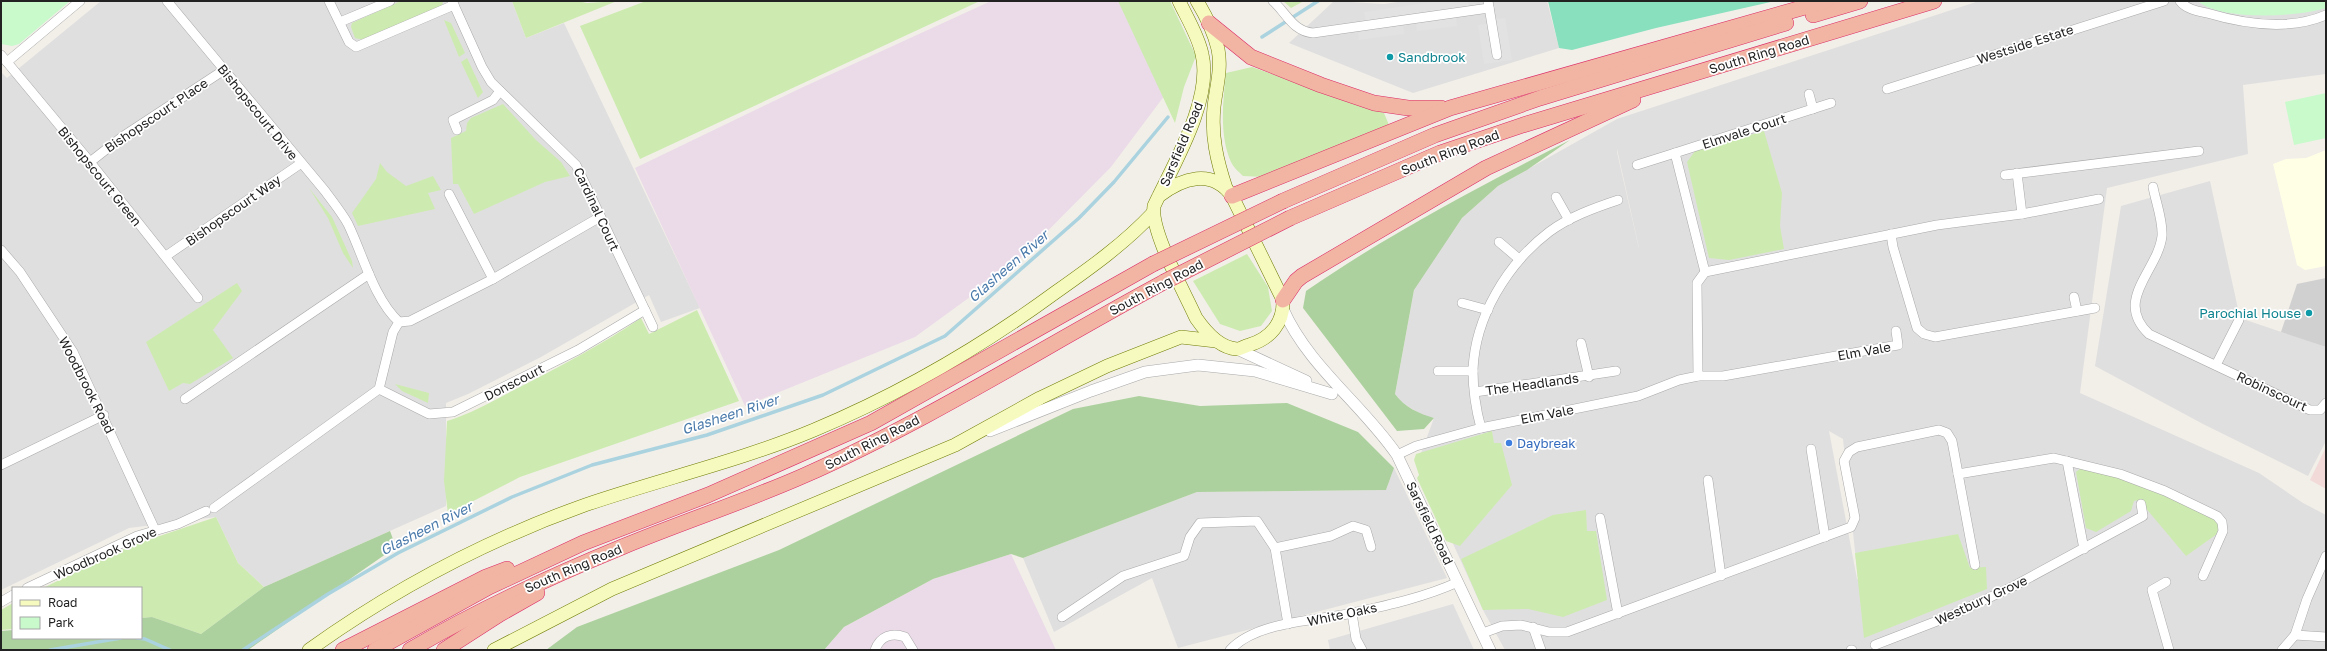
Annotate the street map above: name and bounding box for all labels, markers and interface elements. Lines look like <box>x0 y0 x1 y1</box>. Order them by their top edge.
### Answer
street label: Westside Estate <box>1975 21 2075 67</box>
street label: South Ring Road <box>1707 31 1811 77</box>
place label: Sandbrook <box>1398 49 1466 65</box>
marker: Sandbrook <box>1385 52 1395 62</box>
street label: Bishopscourt Drive <box>214 61 302 163</box>
street label: Bishopscourt Place <box>101 75 211 155</box>
street label: Sarsfield Road <box>1156 99 1206 189</box>
street label: Elmvale Court <box>1700 110 1788 152</box>
street label: Bishopscourt Green <box>55 123 145 229</box>
street label: South Ring Road <box>1399 126 1501 178</box>
street label: Cardinal Court <box>571 165 623 253</box>
street label: Bishopscourt Way <box>182 171 284 249</box>
water label: Glasheen River <box>964 225 1054 306</box>
street label: South Ring Road <box>1106 256 1206 318</box>
place label: Parochial House <box>2199 305 2301 321</box>
marker: Parochial House <box>2304 308 2314 318</box>
street label: Woodbrook Road <box>56 334 118 436</box>
street label: Elm Vale <box>1836 338 1892 364</box>
street label: Donscourt <box>481 360 547 404</box>
street label: Robinscourt <box>2234 368 2310 414</box>
street label: The Headlands <box>1484 370 1580 398</box>
water label: Glasheen River <box>679 390 783 438</box>
street label: Elm Vale <box>1519 401 1575 427</box>
street label: South Ring Road <box>822 411 922 473</box>
place label: Daybreak <box>1517 435 1576 451</box>
marker: Daybreak <box>1504 438 1514 448</box>
street label: Sarsfield Road <box>1403 479 1457 567</box>
water label: Glasheen River <box>377 496 477 559</box>
street label: Woodbrook Grove <box>51 523 159 583</box>
street label: South Ring Road <box>522 540 624 596</box>
street label: Westbury Grove <box>1932 572 2030 628</box>
legend <box>12 587 142 639</box>
text: Road <box>48 595 77 610</box>
street label: White Oaks <box>1306 599 1379 629</box>
text: Park <box>48 615 74 630</box>

